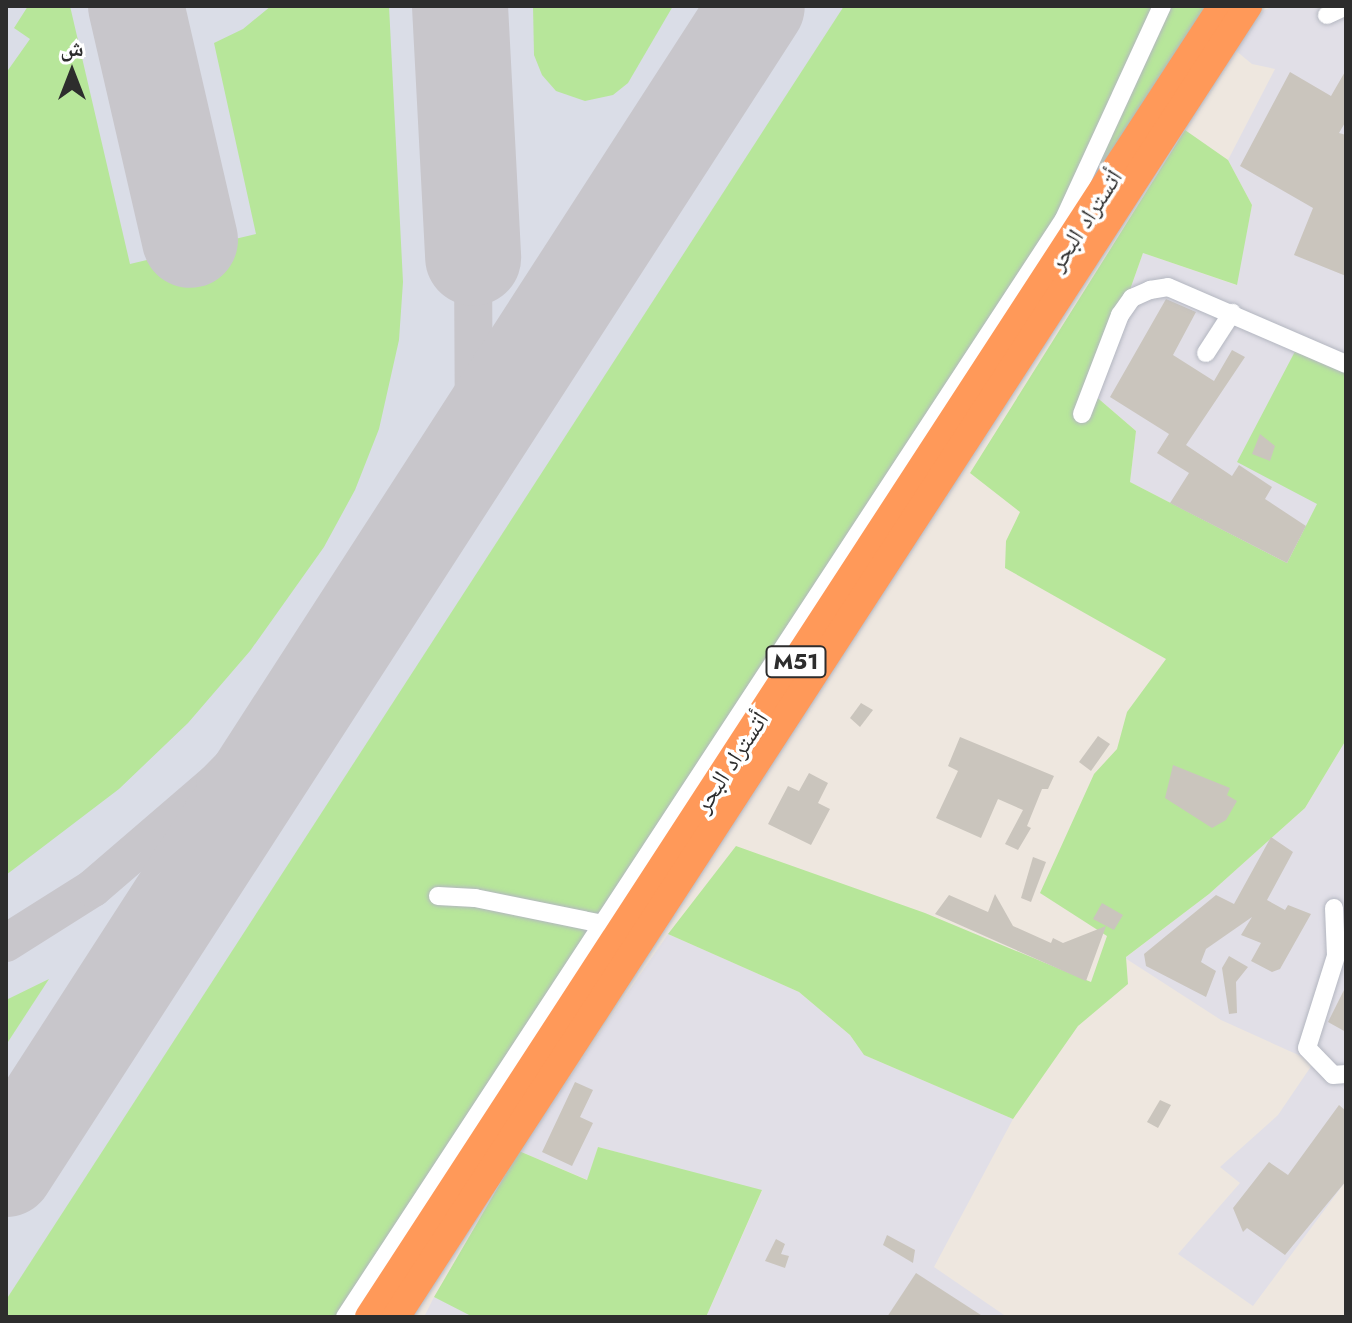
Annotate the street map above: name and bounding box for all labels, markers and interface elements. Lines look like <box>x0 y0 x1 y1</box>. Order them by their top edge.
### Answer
north arrow <box>32 32 112 112</box>
text: ش <box>60 32 84 64</box>
street label: أتستراد البحر <box>1042 164 1128 276</box>
road number: M51 <box>764 644 828 680</box>
street label: أتستراد البحر <box>688 706 774 818</box>

